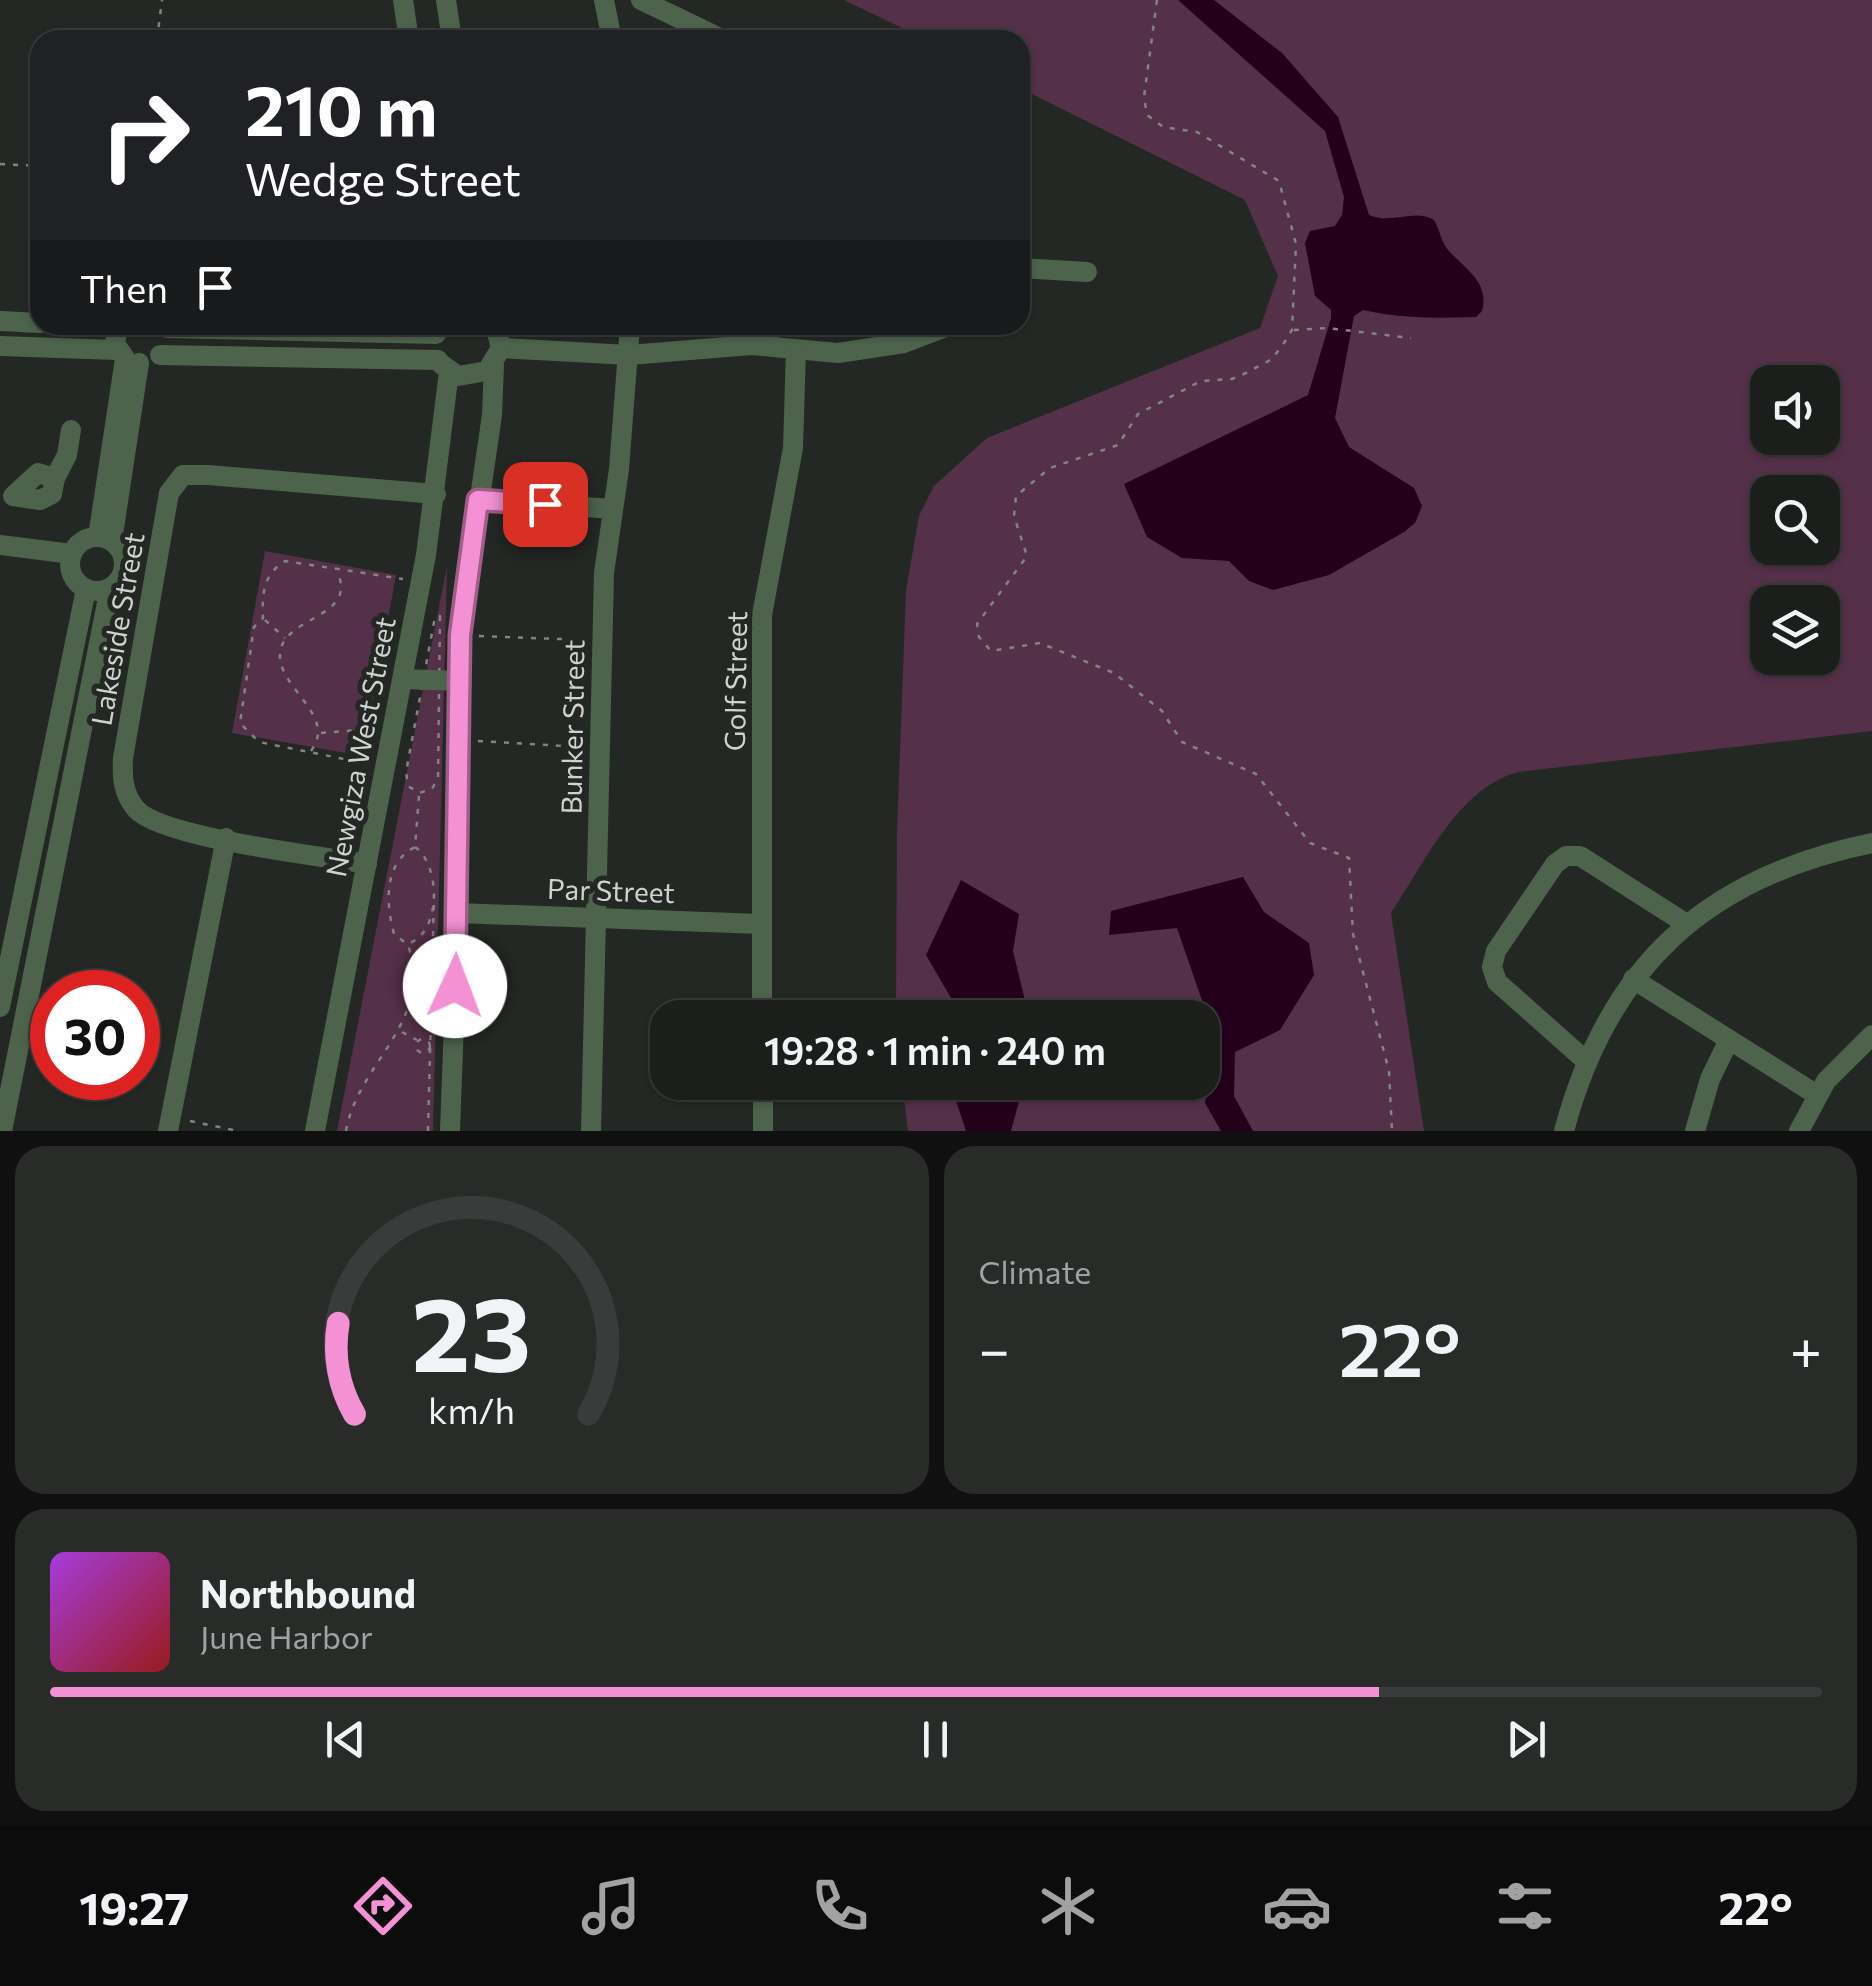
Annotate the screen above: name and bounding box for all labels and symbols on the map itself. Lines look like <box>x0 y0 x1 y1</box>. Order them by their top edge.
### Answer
pin <box>503 462 588 547</box>
street label: Lakeside Street <box>83 530 151 728</box>
street label: Golf Street <box>717 611 753 751</box>
street label: Newgiza West Street <box>318 614 402 880</box>
street label: Bunker Street <box>553 639 591 815</box>
street label: Par Street <box>547 871 676 909</box>
position arrow <box>403 934 507 1038</box>
speed limit sign: 30 <box>30 970 160 1100</box>

